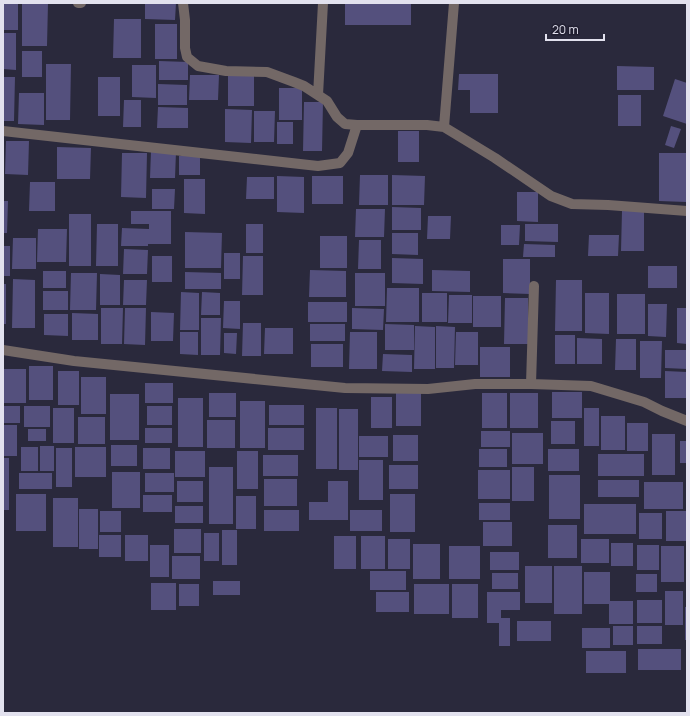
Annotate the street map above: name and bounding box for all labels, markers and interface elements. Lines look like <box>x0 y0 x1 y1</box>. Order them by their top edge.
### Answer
scale bar <box>546 16 604 42</box>
text: 20 m <box>552 21 579 38</box>

